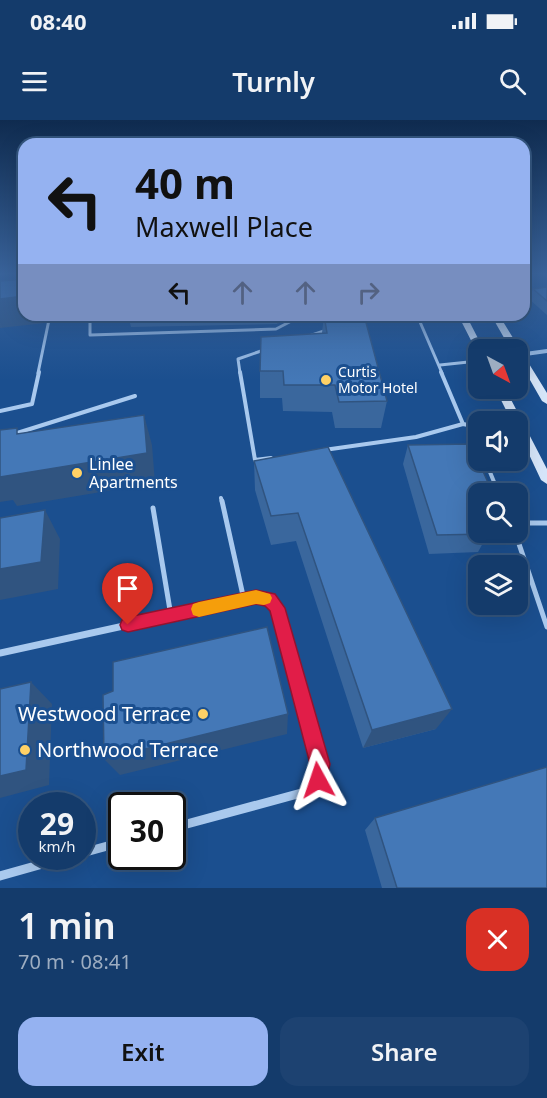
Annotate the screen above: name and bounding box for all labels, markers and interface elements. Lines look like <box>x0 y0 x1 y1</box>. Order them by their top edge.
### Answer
text: 08:40 <box>30 6 87 36</box>
text: Turnly <box>232 63 315 100</box>
icon: menu <box>18 65 51 98</box>
icon: search <box>496 65 529 98</box>
text: 40 m <box>135 154 235 211</box>
icon: left <box>36 162 114 240</box>
text: Maxwell Place <box>135 208 313 245</box>
icon: left <box>163 276 196 309</box>
icon: ahead <box>226 276 259 309</box>
icon: ahead <box>289 276 322 309</box>
icon: right <box>352 276 385 309</box>
north arrow <box>468 339 528 399</box>
map controls <box>468 339 528 615</box>
place label: Curtis Motor Hotel <box>338 362 418 397</box>
marker: Curtis Motor Hotel <box>319 373 333 387</box>
button: sound <box>468 411 528 471</box>
place label: Linlee Apartments <box>89 453 178 493</box>
marker: Linlee Apartments <box>70 466 84 480</box>
button: search <box>468 483 528 543</box>
button: layers <box>468 555 528 615</box>
pin <box>102 563 153 625</box>
icon: arrive <box>111 572 144 605</box>
place label: Westwood Terrace <box>18 700 191 727</box>
marker: Westwood Terrace <box>196 707 210 721</box>
place label: Northwood Terrace <box>37 736 219 763</box>
marker: Northwood Terrace <box>18 743 32 757</box>
position arrow <box>286 748 350 812</box>
speed limit sign: 30 <box>108 792 186 870</box>
text: 29 <box>40 803 74 844</box>
text: km/h <box>39 836 75 856</box>
text: 1 min <box>18 901 116 950</box>
button: close <box>466 908 529 971</box>
text: 70 m · 08:41 <box>18 948 132 975</box>
button: Exit <box>18 1017 268 1086</box>
button: Share <box>280 1017 529 1086</box>

